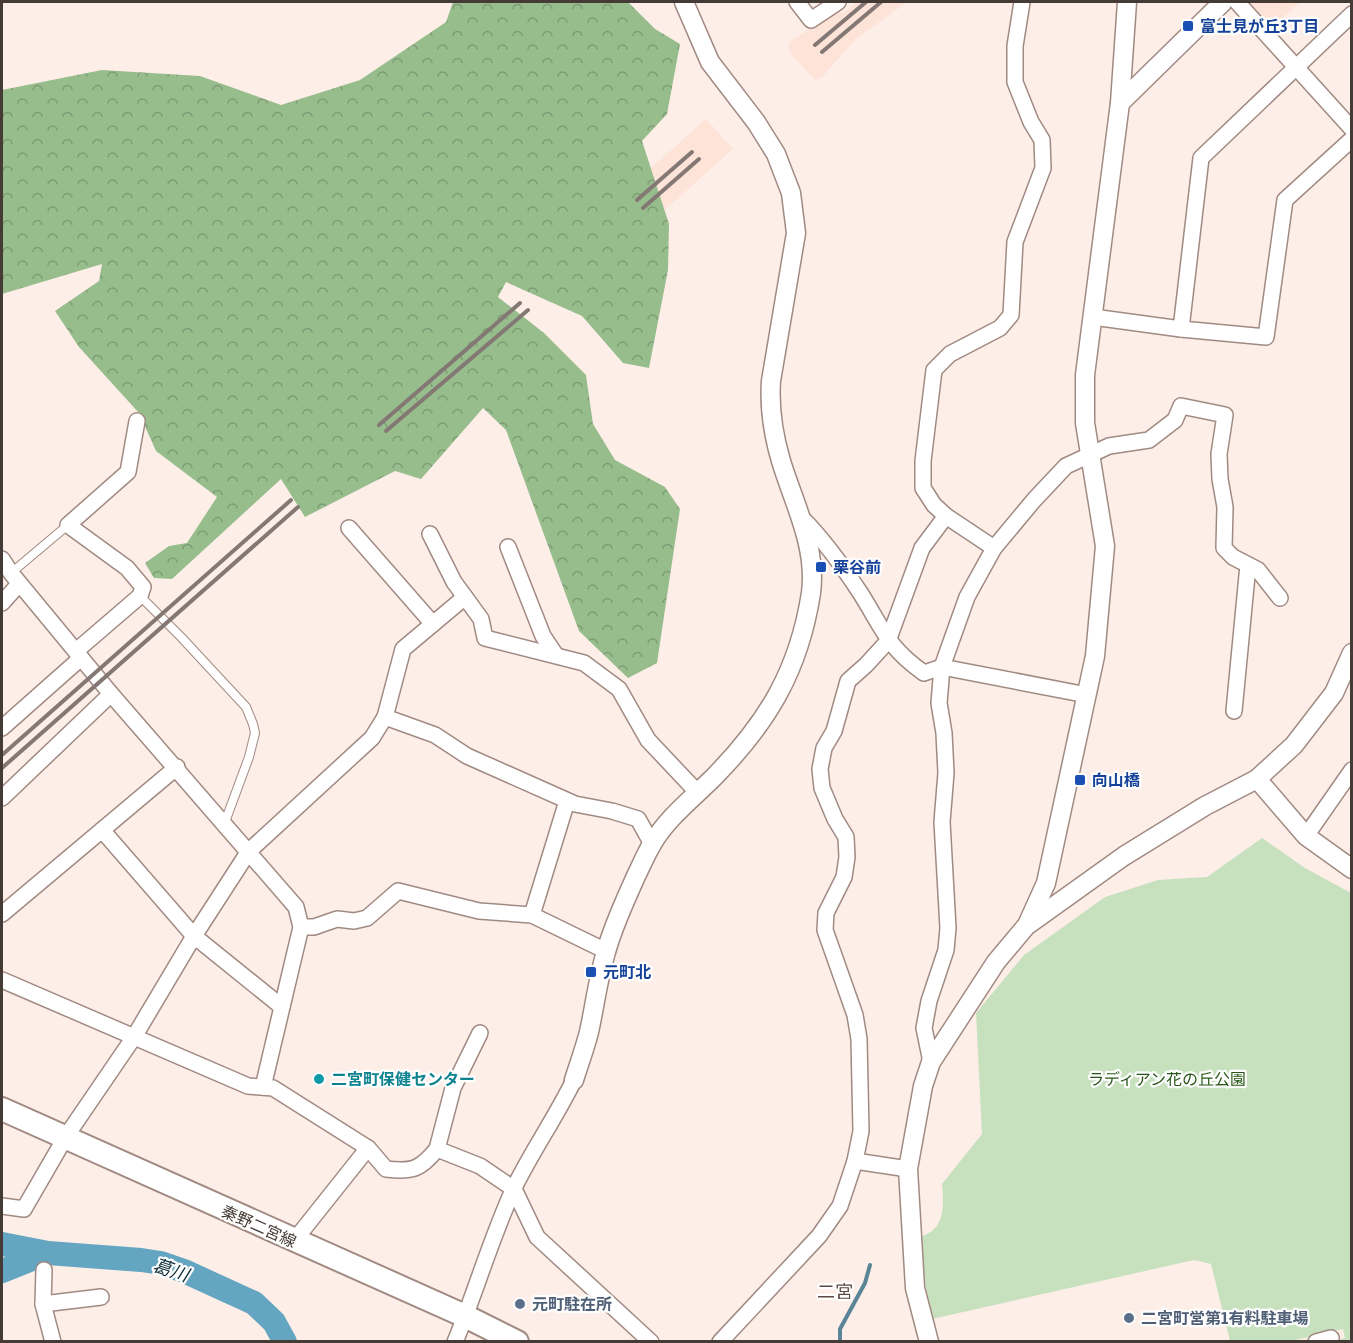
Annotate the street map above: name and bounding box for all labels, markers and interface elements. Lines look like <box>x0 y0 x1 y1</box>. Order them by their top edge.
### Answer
place label: 富士見が丘3丁目 <box>1200 17 1320 35</box>
marker: 富士見が丘3丁目 <box>1181 19 1195 33</box>
place label: 栗谷前 <box>833 558 881 576</box>
marker: 栗谷前 <box>814 560 828 574</box>
place label: 向山橋 <box>1092 771 1140 789</box>
marker: 向山橋 <box>1073 773 1087 787</box>
place label: 元町北 <box>603 963 651 981</box>
marker: 元町北 <box>584 965 598 979</box>
place label: 二宮町保健センター <box>331 1070 475 1088</box>
park label: ラディアン花の丘公園 <box>1088 1070 1246 1088</box>
marker: 二宮町保健センター <box>312 1072 326 1086</box>
street label: 秦野二宮線 <box>219 1202 299 1250</box>
water label: 葛川 <box>151 1254 193 1286</box>
district label: 二宮 <box>817 1281 853 1302</box>
place label: 元町駐在所 <box>532 1295 612 1313</box>
marker: 元町駐在所 <box>513 1297 527 1311</box>
place label: 二宮町営第1有料駐車場 <box>1141 1309 1309 1327</box>
marker: 二宮町営第1有料駐車場 <box>1122 1311 1136 1325</box>

